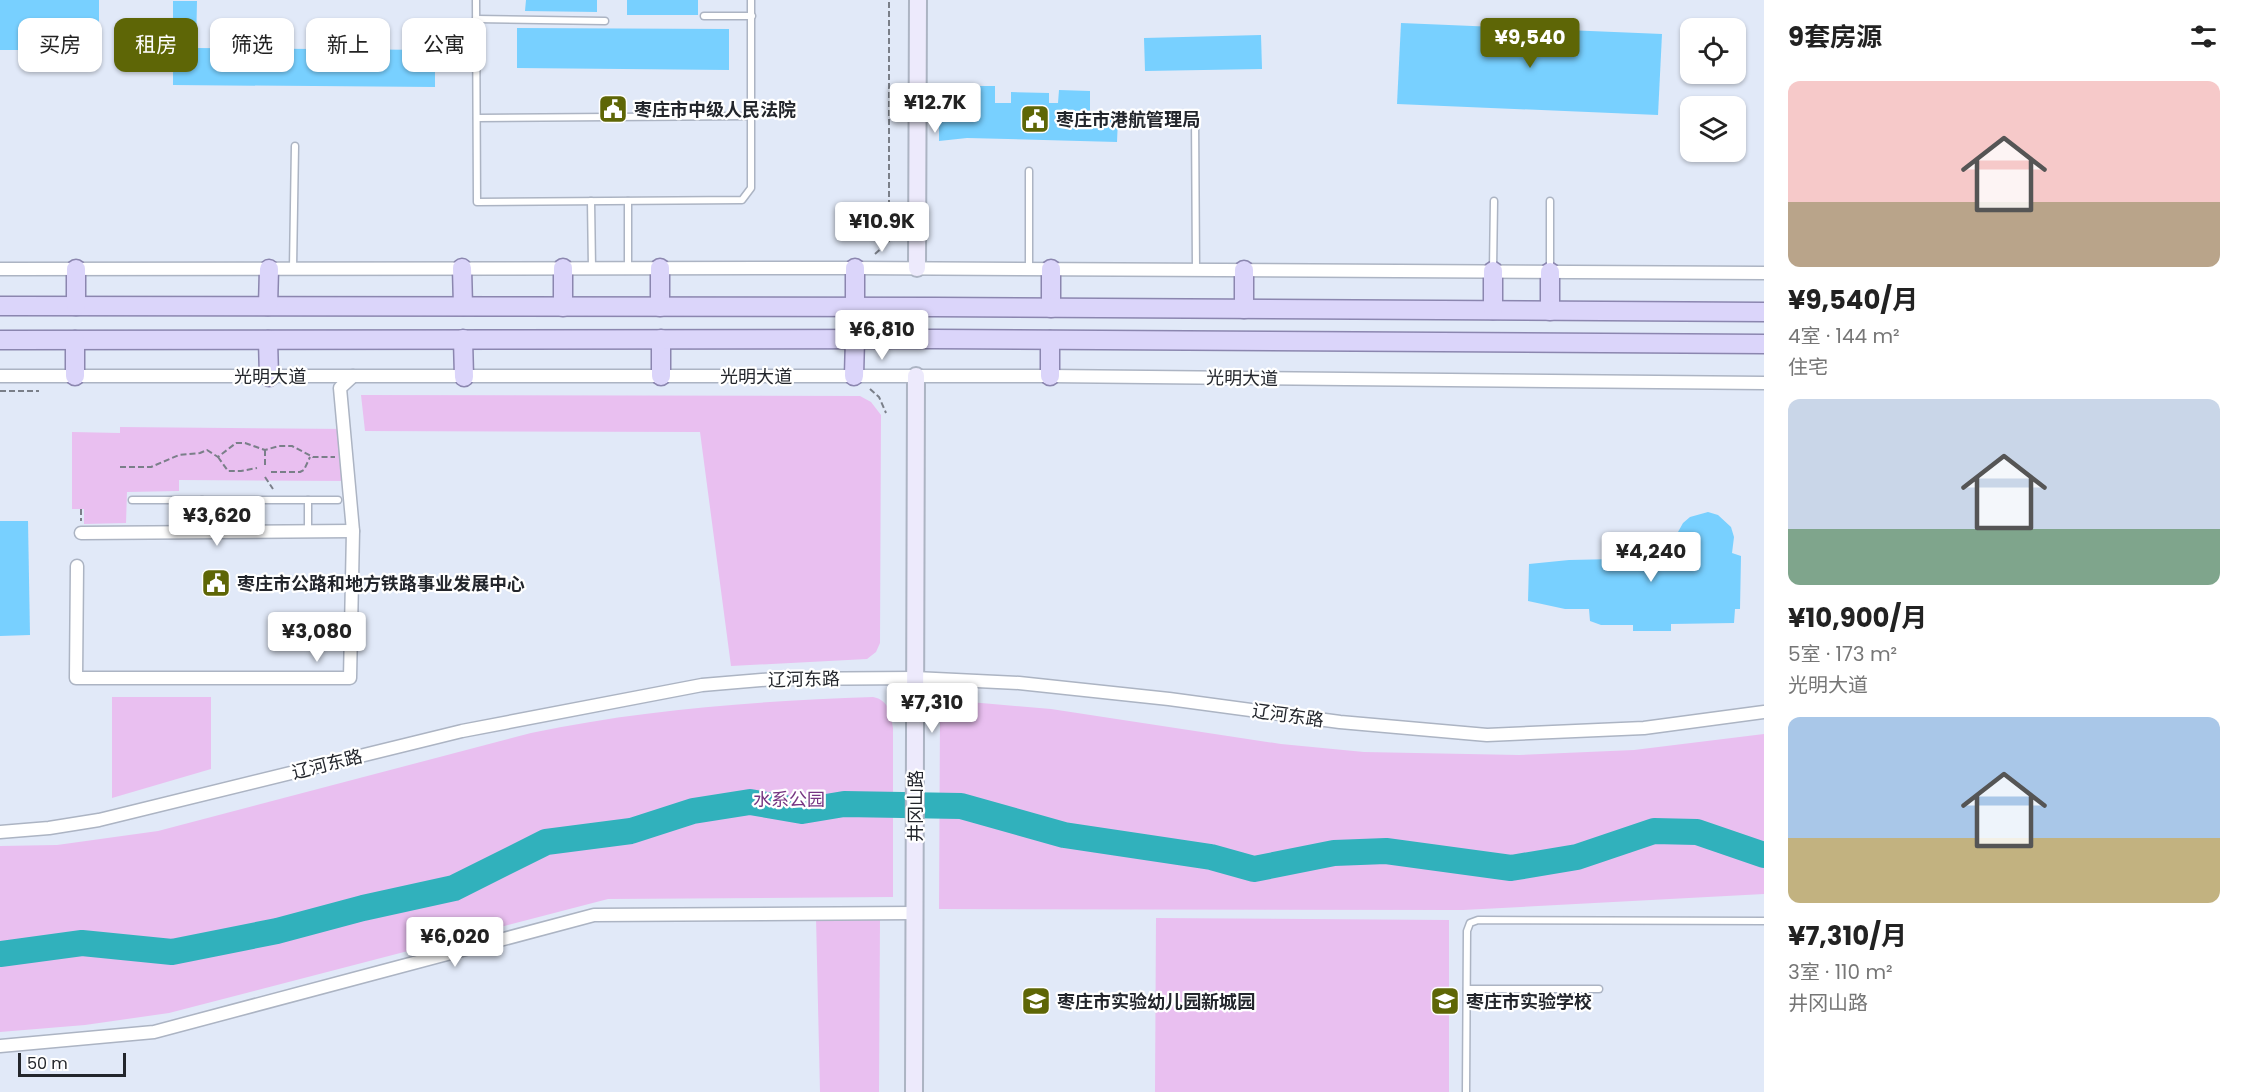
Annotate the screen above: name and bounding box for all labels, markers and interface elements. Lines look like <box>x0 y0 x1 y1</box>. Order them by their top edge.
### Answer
chip: 买房 <box>18 18 102 72</box>
chip: 租房 <box>114 18 198 72</box>
chip: 筛选 <box>210 18 294 72</box>
chip: 新上 <box>306 18 390 72</box>
chip: 公寓 <box>402 18 486 72</box>
pin: ¥9,540 <box>1481 18 1579 69</box>
map controls <box>1680 18 1746 162</box>
button: locate <box>1680 18 1746 84</box>
text: 9套房源 <box>1788 19 1882 55</box>
icon: filters <box>2187 20 2220 53</box>
text: ¥9,540 <box>1494 23 1566 51</box>
pin: ¥12.7K <box>886 83 984 134</box>
text: ¥12.7K <box>904 88 966 116</box>
public building icon: 枣庄市中级人民法院 <box>597 93 629 125</box>
button: layers <box>1680 96 1746 162</box>
place label: 枣庄市中级人民法院 <box>634 97 796 122</box>
public building icon: 枣庄市港航管理局 <box>1019 103 1051 135</box>
place label: 枣庄市港航管理局 <box>1056 107 1200 132</box>
icon: home <box>1950 120 2058 228</box>
pin: ¥10.9K <box>833 202 931 253</box>
text: ¥10.9K <box>849 207 915 235</box>
text: ¥9,540/月 <box>1788 282 1918 318</box>
pin: ¥6,810 <box>833 310 931 361</box>
text: ¥6,810 <box>849 315 915 343</box>
text: 4室 · 144 m² <box>1788 322 1900 350</box>
text: 住宅 <box>1788 353 1828 381</box>
street label: 光明大道 <box>234 364 306 389</box>
street label: 光明大道 <box>720 364 792 389</box>
street label: 光明大道 <box>1206 365 1278 391</box>
icon: home <box>1950 438 2058 546</box>
pin: ¥3,620 <box>168 496 266 547</box>
text: ¥3,620 <box>183 501 251 529</box>
pin: ¥4,240 <box>1602 532 1700 583</box>
text: ¥4,240 <box>1616 537 1686 565</box>
public building icon: 枣庄市公路和地方铁路事业发展中心 <box>200 567 232 599</box>
place label: 枣庄市公路和地方铁路事业发展中心 <box>237 571 525 596</box>
text: ¥10,900/月 <box>1788 600 1927 636</box>
pin: ¥3,080 <box>268 612 366 663</box>
text: ¥3,080 <box>282 617 352 645</box>
text: 5室 · 173 m² <box>1788 640 1897 668</box>
street label: 辽河东路 <box>768 666 840 692</box>
text: 光明大道 <box>1788 671 1868 699</box>
pin: ¥7,310 <box>883 683 981 734</box>
text: ¥7,310 <box>901 688 963 716</box>
street label: 辽河东路 <box>1251 698 1325 732</box>
street label: 辽河东路 <box>289 743 365 785</box>
icon: home <box>1950 756 2058 864</box>
street label: 井冈山路 <box>903 770 928 842</box>
park label: 水系公园 <box>753 787 825 812</box>
pin: ¥6,020 <box>406 917 504 968</box>
text: ¥7,310/月 <box>1788 918 1907 954</box>
text: ¥6,020 <box>420 922 490 950</box>
text: 3室 · 110 m² <box>1788 958 1893 986</box>
school or university icon: 枣庄市实验幼儿园新城园 <box>1020 985 1052 1017</box>
school or university icon: 枣庄市实验学校 <box>1429 985 1461 1017</box>
place label: 枣庄市实验幼儿园新城园 <box>1057 989 1255 1014</box>
place label: 枣庄市实验学校 <box>1466 989 1592 1014</box>
text: 井冈山路 <box>1788 989 1868 1017</box>
scale bar <box>18 1050 126 1078</box>
text: 50 m <box>27 1052 68 1075</box>

